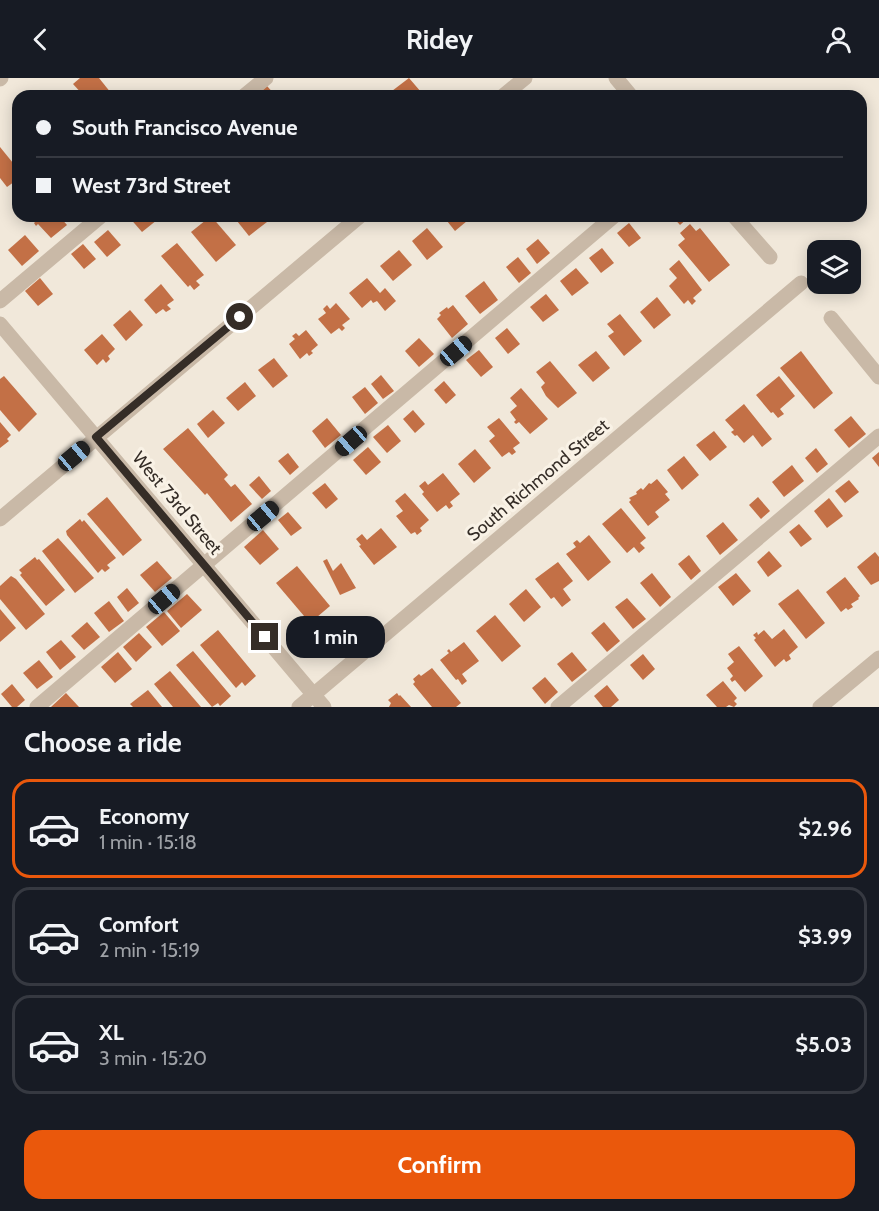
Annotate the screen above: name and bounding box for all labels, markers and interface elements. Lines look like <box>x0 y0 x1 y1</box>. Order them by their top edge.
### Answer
icon: back <box>24 23 57 56</box>
text: Ridey <box>406 23 473 56</box>
icon: person <box>822 23 855 56</box>
text: South Francisco Avenue <box>72 114 298 141</box>
text: West 73rd Street <box>72 172 231 199</box>
map controls <box>807 240 861 294</box>
button: layers <box>807 240 861 294</box>
route start <box>226 303 253 330</box>
car <box>436 333 476 369</box>
street label: South Richmond Street <box>463 414 613 546</box>
car <box>332 422 370 460</box>
car <box>54 438 94 474</box>
street label: West 73rd Street <box>128 447 226 559</box>
car <box>243 498 283 534</box>
car <box>144 581 184 617</box>
callout: 1 min <box>286 616 385 658</box>
route end <box>251 623 278 650</box>
text: 1 min <box>313 625 358 649</box>
text: Choose a ride <box>24 726 182 759</box>
icon: car <box>27 802 81 856</box>
text: Economy <box>99 803 189 830</box>
text: $2.96 <box>798 815 852 842</box>
text: 1 min · 15:18 <box>99 830 197 854</box>
icon: car <box>27 910 81 964</box>
text: Comfort <box>99 911 178 938</box>
text: $3.99 <box>798 923 852 950</box>
text: 2 min · 15:19 <box>99 938 200 962</box>
icon: car <box>27 1018 81 1072</box>
text: XL <box>99 1019 124 1046</box>
text: $5.03 <box>795 1031 852 1058</box>
text: 3 min · 15:20 <box>99 1046 207 1070</box>
button: Confirm <box>24 1130 855 1199</box>

